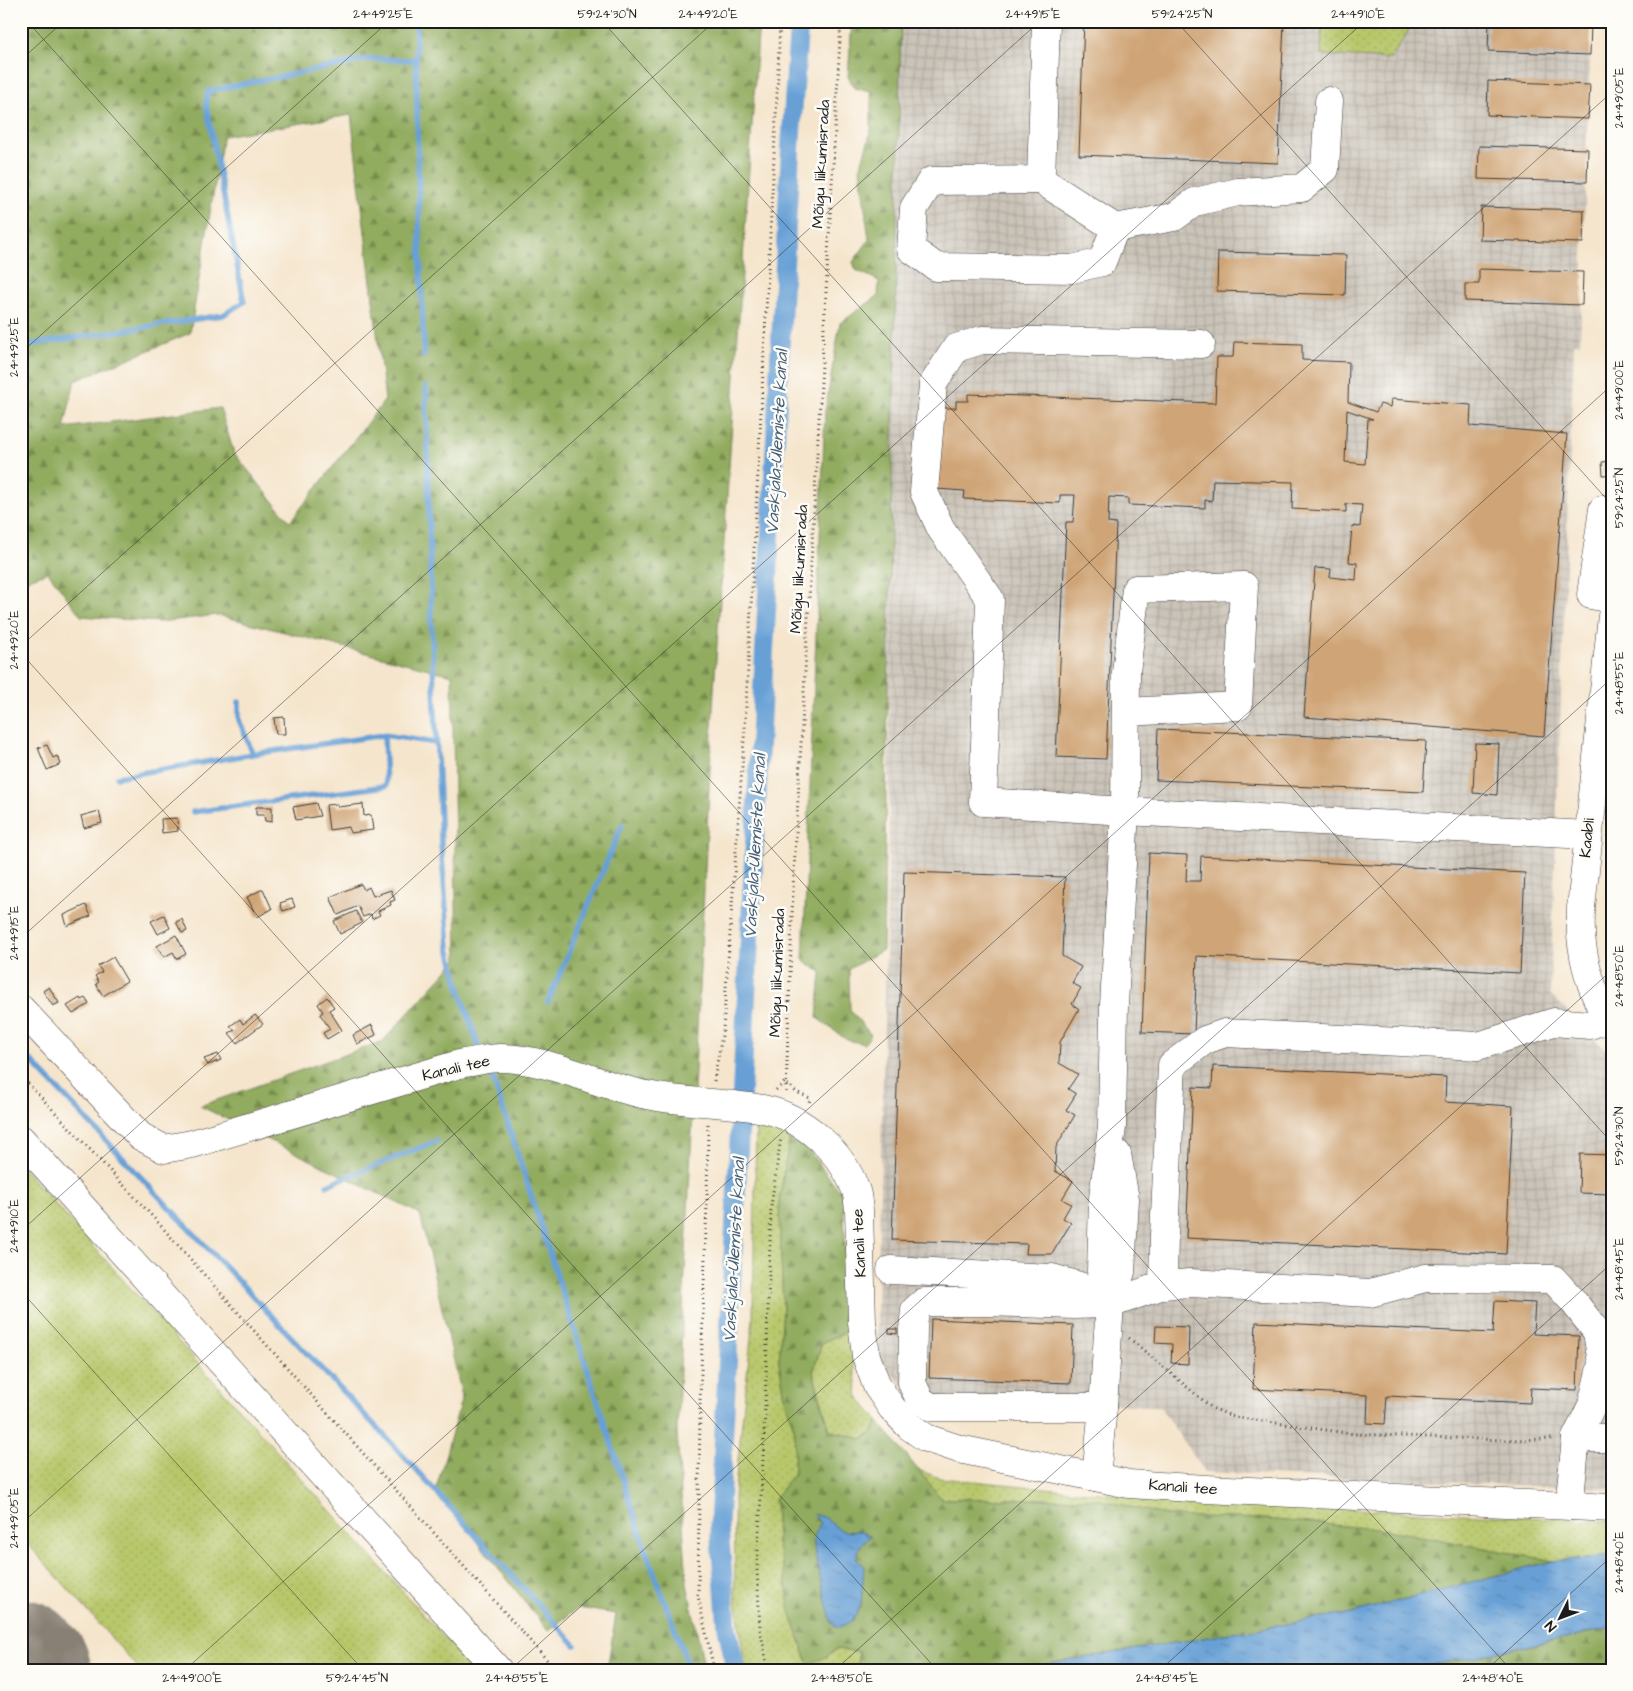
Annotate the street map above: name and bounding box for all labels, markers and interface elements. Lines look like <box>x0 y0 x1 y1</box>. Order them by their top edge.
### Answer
text: 24°49'25"E <box>353 6 413 23</box>
text: 59°24'30"N <box>578 6 637 23</box>
text: 24°49'20"E <box>679 6 738 23</box>
text: 24°49'15"E <box>1006 6 1060 23</box>
text: 59°24'25"N <box>1152 6 1213 23</box>
text: 24°49'10"E <box>1331 6 1385 23</box>
text: 24°49'05"E <box>1611 68 1628 128</box>
street label: Mõigu liikumisrada <box>807 99 836 229</box>
text: 24°49'25"E <box>6 317 23 377</box>
water label: Vaskjala-Ülemiste kanal <box>760 347 794 535</box>
text: 24°49'00"E <box>1611 360 1628 420</box>
text: 59°24'25"N <box>1611 467 1628 528</box>
street label: Mõigu liikumisrada <box>785 504 814 634</box>
text: 24°49'20"E <box>6 611 23 670</box>
text: 24°48'55"E <box>1611 652 1628 714</box>
water label: Vaskjala-Ülemiste kanal <box>738 751 772 939</box>
street label: Kaabli <box>1574 816 1600 859</box>
text: 24°49'15"E <box>6 906 23 960</box>
street label: Mõigu liikumisrada <box>764 908 791 1038</box>
text: 24°48'50"E <box>1611 945 1628 1007</box>
street label: Kanali tee <box>420 1049 492 1086</box>
text: 59°24'30"N <box>1611 1106 1628 1165</box>
water label: Vaskjala-Ülemiste kanal <box>717 1155 751 1343</box>
text: 24°49'10"E <box>6 1199 23 1253</box>
street label: Kanali tee <box>846 1208 872 1278</box>
text: 24°48'45"E <box>1611 1238 1628 1300</box>
street label: Kanali tee <box>1148 1474 1219 1500</box>
text: 24°49'05"E <box>6 1488 23 1548</box>
text: 24°48'40"E <box>1611 1531 1628 1593</box>
north arrow <box>1536 1594 1586 1644</box>
text: N <box>1541 1616 1561 1636</box>
text: 24°49'00"E <box>162 1670 222 1687</box>
text: 59°24'45"N <box>326 1670 388 1687</box>
text: 24°48'55"E <box>486 1670 548 1687</box>
text: 24°48'50"E <box>811 1670 873 1687</box>
text: 24°48'45"E <box>1136 1670 1198 1687</box>
text: 24°48'40"E <box>1462 1670 1524 1687</box>

